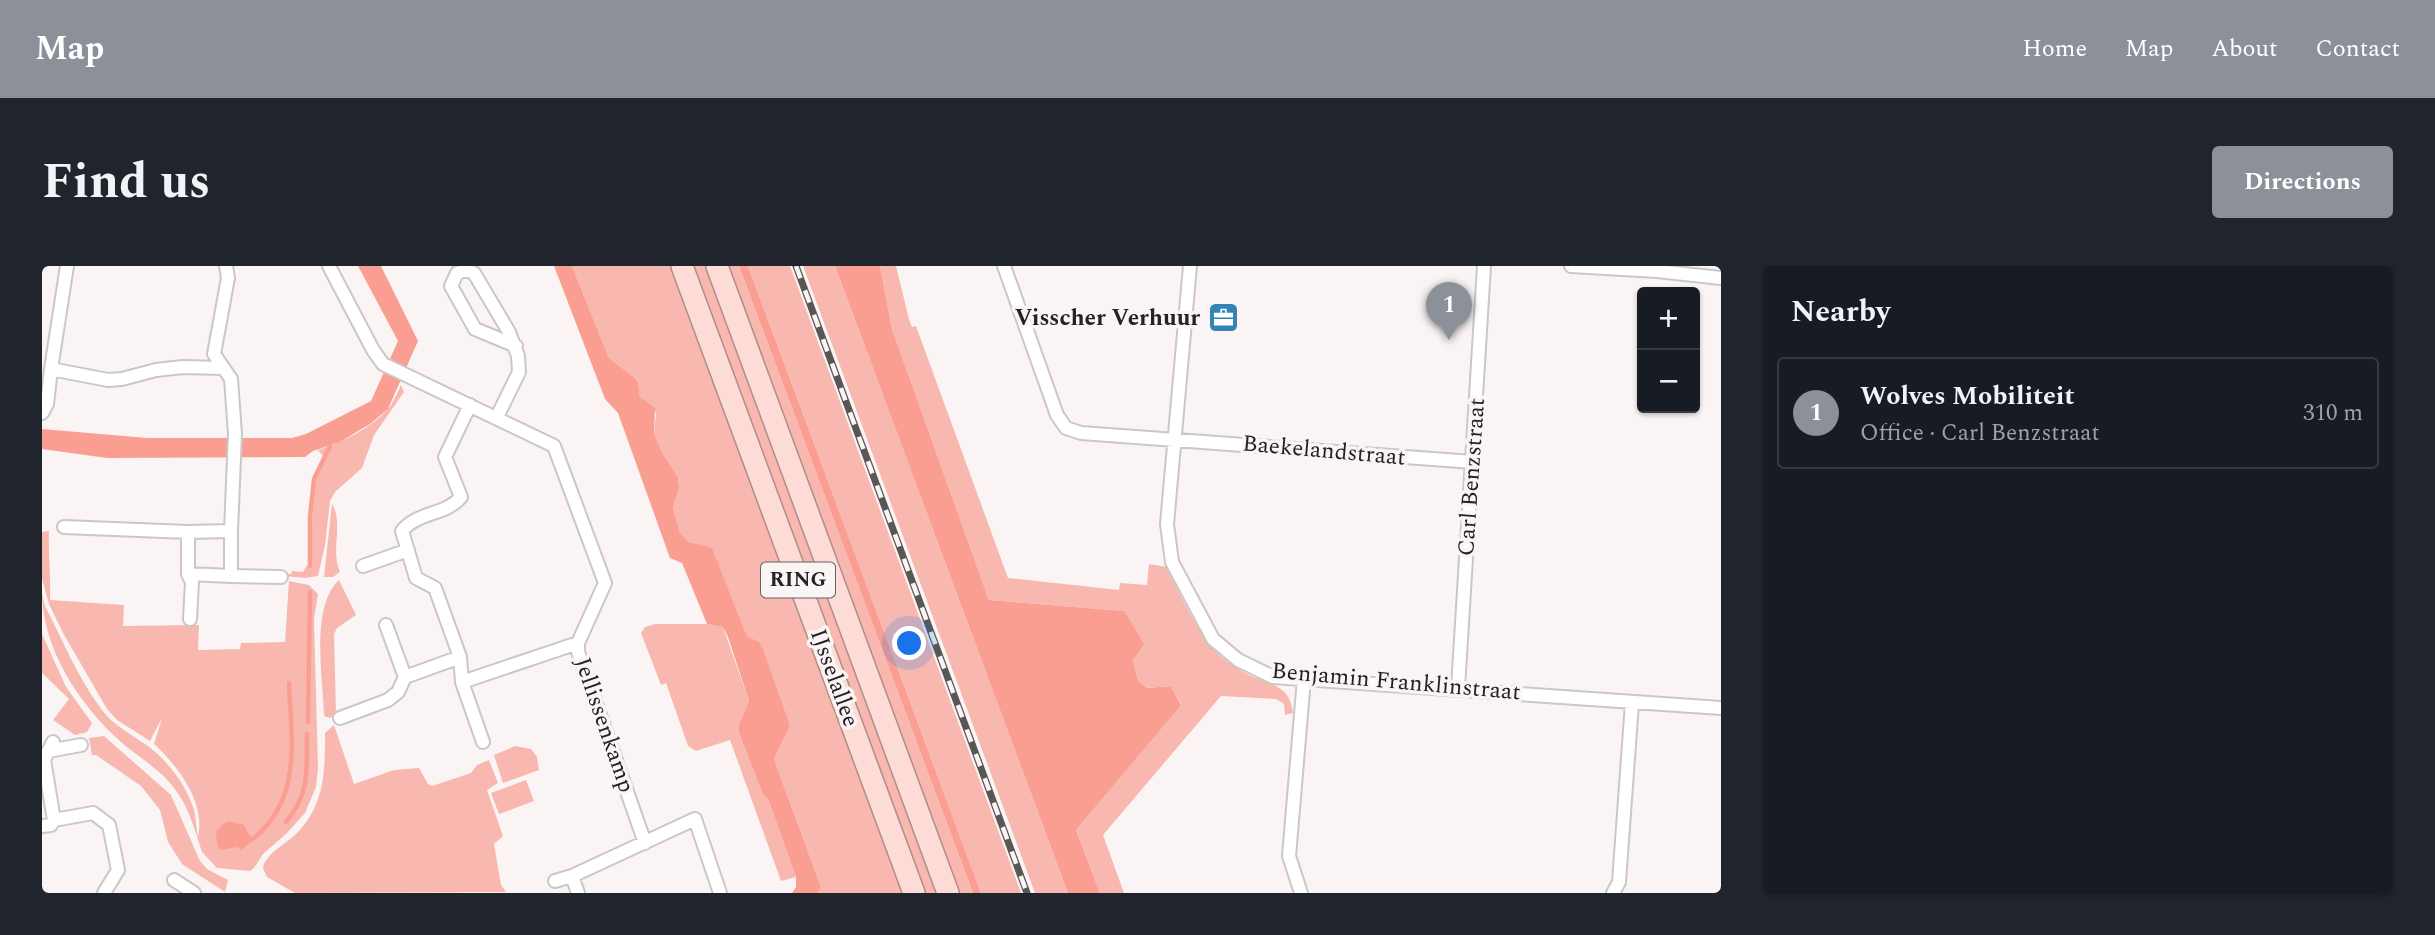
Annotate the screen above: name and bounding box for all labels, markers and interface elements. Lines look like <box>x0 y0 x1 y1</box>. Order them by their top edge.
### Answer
text: Map <box>35 24 104 74</box>
text: Home <box>2022 31 2087 67</box>
text: Map <box>2125 31 2173 67</box>
text: About <box>2211 31 2277 67</box>
text: Contact <box>2315 31 2400 67</box>
text: Find us <box>42 145 210 220</box>
button: Directions <box>2212 146 2393 218</box>
pin: 1 <box>1426 282 1472 340</box>
map controls <box>1637 287 1700 413</box>
button: + <box>1637 287 1700 350</box>
text: Nearby <box>1791 289 1890 335</box>
place label: Visscher Verhuur <box>1015 301 1200 336</box>
office icon: Visscher Verhuur <box>1206 301 1240 335</box>
button: − <box>1637 350 1700 413</box>
text: Wolves Mobiliteit <box>1860 376 2075 416</box>
text: 1 <box>1810 396 1822 431</box>
text: 310 m <box>2303 396 2363 431</box>
street label: Carl Benzstraat <box>1449 397 1495 557</box>
text: Office · Carl Benzstraat <box>1860 416 2100 451</box>
street label: Baekelandstraat <box>1241 426 1407 476</box>
road number: RING <box>761 562 835 598</box>
street label: IJsselallee <box>800 624 868 732</box>
your location <box>892 626 926 660</box>
street label: Jellissenkamp <box>564 653 644 797</box>
street label: Benjamin Franklinstraat <box>1270 654 1522 710</box>

